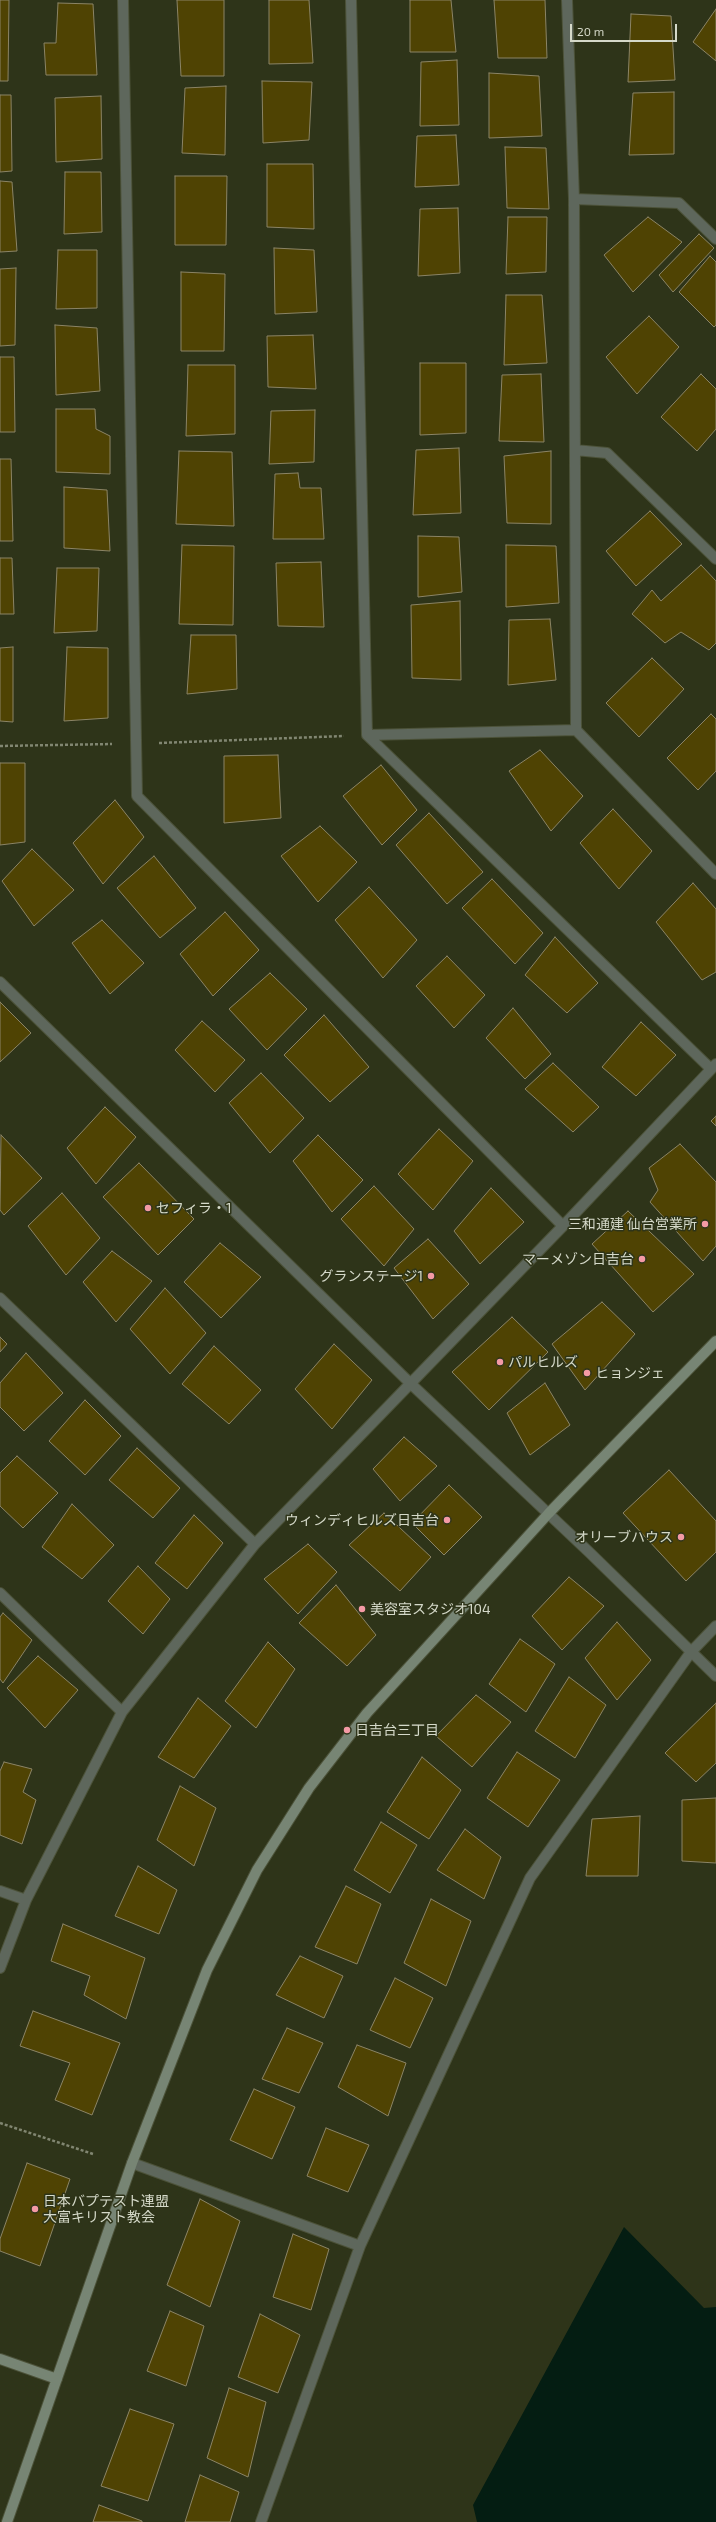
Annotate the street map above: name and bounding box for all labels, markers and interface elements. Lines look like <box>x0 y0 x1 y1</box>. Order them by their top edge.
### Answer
scale bar <box>572 16 679 42</box>
text: 20 m <box>577 24 604 38</box>
place label: セフィラ・1 <box>156 1200 232 1216</box>
marker: セフィラ・1 <box>143 1203 153 1213</box>
place label: 三和通建 仙台営業所 <box>568 1216 697 1232</box>
marker: 三和通建 仙台営業所 <box>700 1219 710 1229</box>
place label: マーメゾン日吉台 <box>522 1251 634 1267</box>
marker: マーメゾン日吉台 <box>637 1254 647 1264</box>
place label: グランステージ1 <box>319 1268 423 1284</box>
marker: グランステージ1 <box>426 1271 436 1281</box>
place label: パルヒルズ <box>508 1354 578 1370</box>
marker: パルヒルズ <box>495 1357 505 1367</box>
place label: ヒョンジェ <box>595 1365 665 1381</box>
marker: ヒョンジェ <box>582 1368 592 1378</box>
place label: ウィンディヒルズ日吉台 <box>285 1512 439 1528</box>
marker: ウィンディヒルズ日吉台 <box>442 1515 452 1525</box>
place label: オリーブハウス <box>575 1529 673 1545</box>
marker: オリーブハウス <box>676 1532 686 1542</box>
place label: 美容室スタジオ104 <box>370 1601 491 1617</box>
marker: 美容室スタジオ104 <box>357 1604 367 1614</box>
place label: 日吉台三丁目 <box>355 1722 439 1738</box>
marker: 日吉台三丁目 <box>342 1725 352 1735</box>
place label: 日本バプテスト連盟 大富キリスト教会 <box>43 2193 169 2226</box>
marker: 日本バプテスト連盟 大富キリスト教会 <box>30 2204 40 2214</box>

